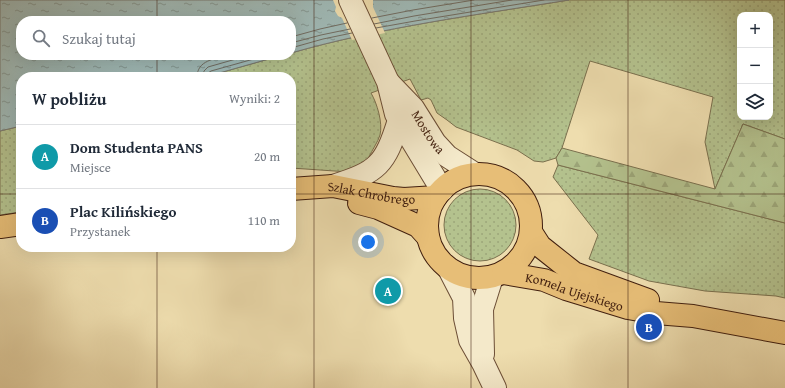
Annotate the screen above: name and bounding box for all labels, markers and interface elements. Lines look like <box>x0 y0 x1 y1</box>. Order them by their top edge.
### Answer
map controls <box>737 12 773 120</box>
button: + <box>737 12 773 48</box>
search box <box>16 16 296 60</box>
icon: search <box>30 27 52 49</box>
text: Szukaj tutaj <box>62 28 136 49</box>
button: − <box>737 48 773 84</box>
button: layers <box>737 84 773 120</box>
text: W pobliżu <box>32 86 107 111</box>
text: Wyniki: 2 <box>229 89 280 108</box>
street label: Mostowa <box>407 106 450 158</box>
text: Dom Studenta PANS <box>70 137 203 158</box>
text: A <box>41 147 49 166</box>
text: 20 m <box>254 147 280 166</box>
text: Miejsce <box>70 158 111 177</box>
street label: Szlak Chrobrego <box>327 176 416 209</box>
text: Plac Kilińskiego <box>70 201 176 222</box>
text: B <box>41 211 49 230</box>
text: 110 m <box>248 211 280 230</box>
text: Przystanek <box>70 222 130 241</box>
your location <box>358 232 378 252</box>
street label: Kornela Ujejskiego <box>524 267 626 316</box>
pin: A <box>375 276 401 306</box>
pin: B <box>636 312 662 342</box>

